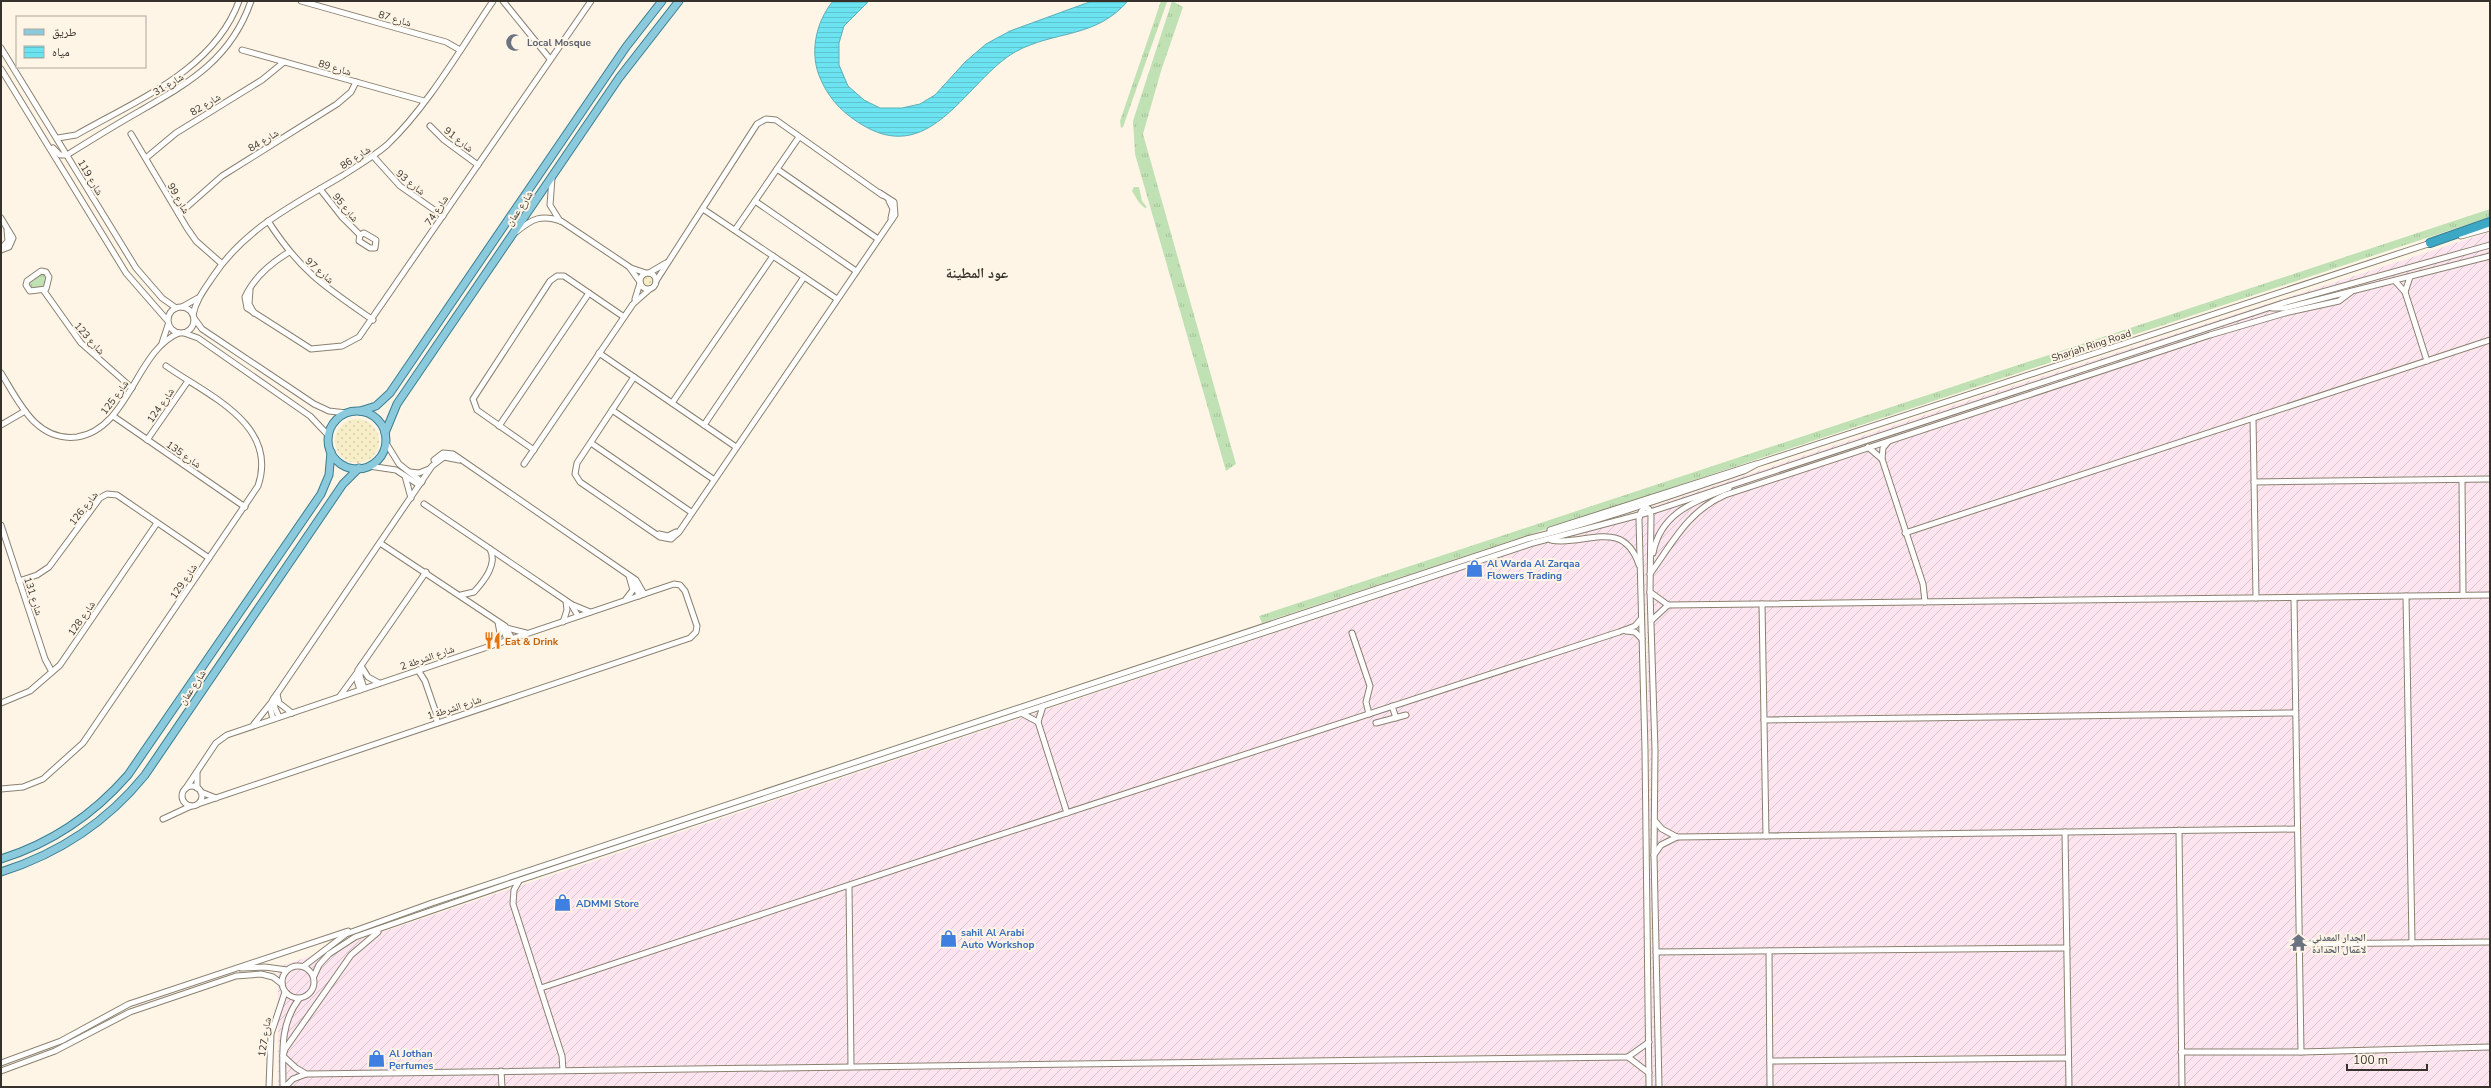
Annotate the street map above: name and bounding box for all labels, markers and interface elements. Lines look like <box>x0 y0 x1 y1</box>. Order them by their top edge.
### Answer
street label: شارع 87 <box>377 8 413 30</box>
legend <box>16 16 146 68</box>
text: طريق <box>52 24 77 40</box>
mosque icon: Local Mosque <box>504 32 524 52</box>
place label: Local Mosque <box>527 36 591 50</box>
text: مياه <box>52 44 70 60</box>
street label: شارع 89 <box>317 57 353 79</box>
street label: شارع 31 <box>151 70 187 100</box>
street label: شارع 82 <box>188 90 224 120</box>
street label: شارع 91 <box>441 124 476 156</box>
street label: شارع 84 <box>246 126 282 156</box>
street label: شارع 86 <box>338 143 374 173</box>
street label: شارع 119 <box>74 157 107 198</box>
street label: شارع 93 <box>393 167 428 199</box>
street label: شارع 99 <box>164 180 193 217</box>
street label: شارع عمان <box>503 188 537 229</box>
street label: شارع 95 <box>329 190 362 225</box>
street label: شارع 74 <box>422 192 452 228</box>
street label: شارع 97 <box>302 254 337 287</box>
district label: عود المطينة <box>946 264 1008 283</box>
street label: شارع 123 <box>71 319 108 358</box>
street label: Sharjah Ring Road <box>2050 326 2133 365</box>
street label: شارع 125 <box>98 377 132 418</box>
street label: شارع 124 <box>144 385 178 426</box>
street label: شارع 135 <box>163 438 204 472</box>
street label: شارع 126 <box>66 488 102 529</box>
place label: Al Warda Al Zarqaa Flowers Trading <box>1487 557 1580 583</box>
shop icon: Al Warda Al Zarqaa Flowers Trading <box>1464 559 1484 579</box>
street label: شارع 129 <box>167 561 201 602</box>
street label: شارع 131 <box>20 575 46 618</box>
street label: شارع 128 <box>65 598 99 639</box>
restaurant icon: Eat & Drink <box>482 631 502 651</box>
place label: Eat & Drink <box>505 635 559 649</box>
street label: شارع الشرطة 2 <box>398 642 457 674</box>
street label: شارع عمان <box>176 667 210 708</box>
street label: شارع الشرطة 1 <box>425 692 484 723</box>
shop icon: ADMMI Store <box>553 893 573 913</box>
place label: ADMMI Store <box>576 897 640 911</box>
place label: sahil Al Arabi Auto Workshop <box>961 926 1034 952</box>
shop icon: sahil Al Arabi Auto Workshop <box>938 928 958 948</box>
place label: الجدار المعدني لاعمال الحدادة <box>2312 931 2366 957</box>
temple icon: الجدار المعدني لاعمال الحدادة <box>2289 933 2309 953</box>
street label: شارع 127 <box>255 1016 275 1058</box>
scale bar <box>2347 1046 2427 1072</box>
place label: Al Jothan Perfumes <box>389 1047 434 1073</box>
shop icon: Al Jothan Perfumes <box>366 1049 386 1069</box>
text: 100 m <box>2353 1052 2388 1068</box>

